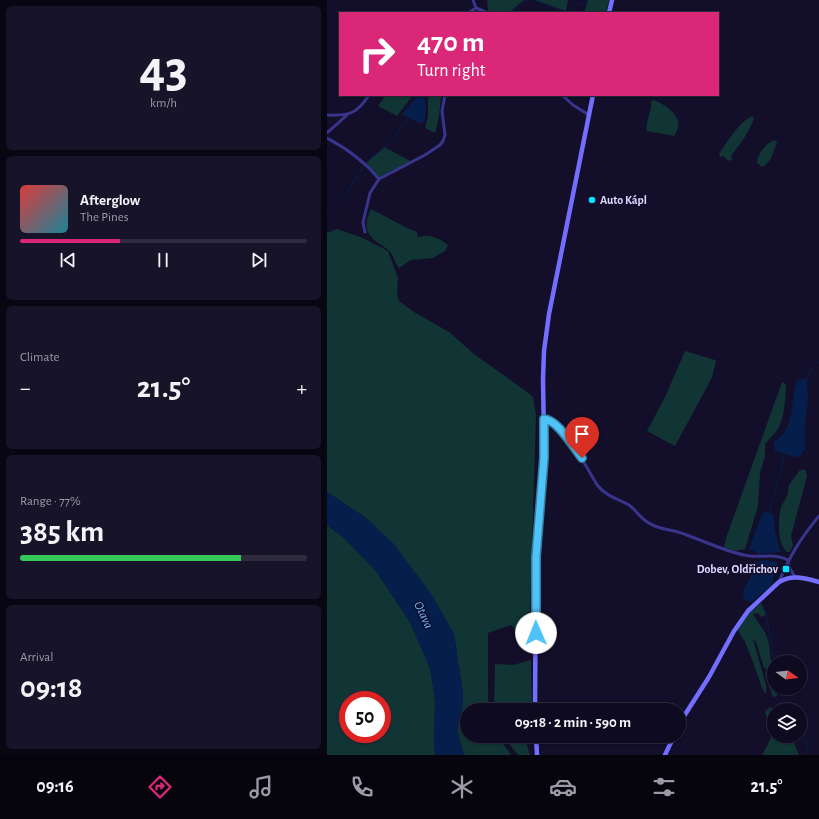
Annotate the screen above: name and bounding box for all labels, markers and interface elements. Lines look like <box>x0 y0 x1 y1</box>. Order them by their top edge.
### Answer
icon: right <box>351 28 403 80</box>
text: 470 m <box>417 29 485 57</box>
text: 43 <box>139 44 188 96</box>
text: Turn right <box>417 62 486 80</box>
text: km/h <box>150 97 177 110</box>
text: Afterglow <box>80 193 140 208</box>
place label: Auto Kápl <box>600 194 647 206</box>
marker: Auto Kápl <box>587 195 597 205</box>
text: The Pines <box>80 211 129 224</box>
icon: previous <box>57 249 79 271</box>
icon: pause <box>152 249 174 271</box>
icon: next <box>248 249 270 271</box>
text: Climate <box>20 351 59 364</box>
text: 21.5° <box>137 373 190 403</box>
text: − <box>20 377 31 399</box>
text: + <box>296 377 307 399</box>
pin <box>565 417 599 458</box>
icon: arrive <box>571 423 593 445</box>
text: Range · 77% <box>20 495 81 508</box>
text: 385 km <box>20 517 104 547</box>
place label: Dobev, Oldřichov <box>697 563 779 575</box>
marker: Dobev, Oldřichov <box>781 564 791 574</box>
water label: Otava <box>411 599 435 631</box>
position arrow <box>515 612 557 654</box>
text: Arrival <box>20 651 53 664</box>
north arrow <box>767 655 807 695</box>
map controls <box>767 655 807 743</box>
text: 09:18 <box>20 673 83 703</box>
speed limit sign: 50 <box>339 691 391 743</box>
button: layers <box>767 703 807 743</box>
text: 09:18 · 2 min · 590 m <box>515 715 631 730</box>
icon: directions <box>146 773 174 801</box>
icon: music <box>247 773 275 801</box>
icon: phone <box>348 773 376 801</box>
icon: climate <box>448 773 476 801</box>
icon: car <box>549 773 577 801</box>
icon: filters <box>650 773 678 801</box>
text: 09:16 <box>36 778 74 796</box>
text: 21.5° <box>750 778 783 796</box>

